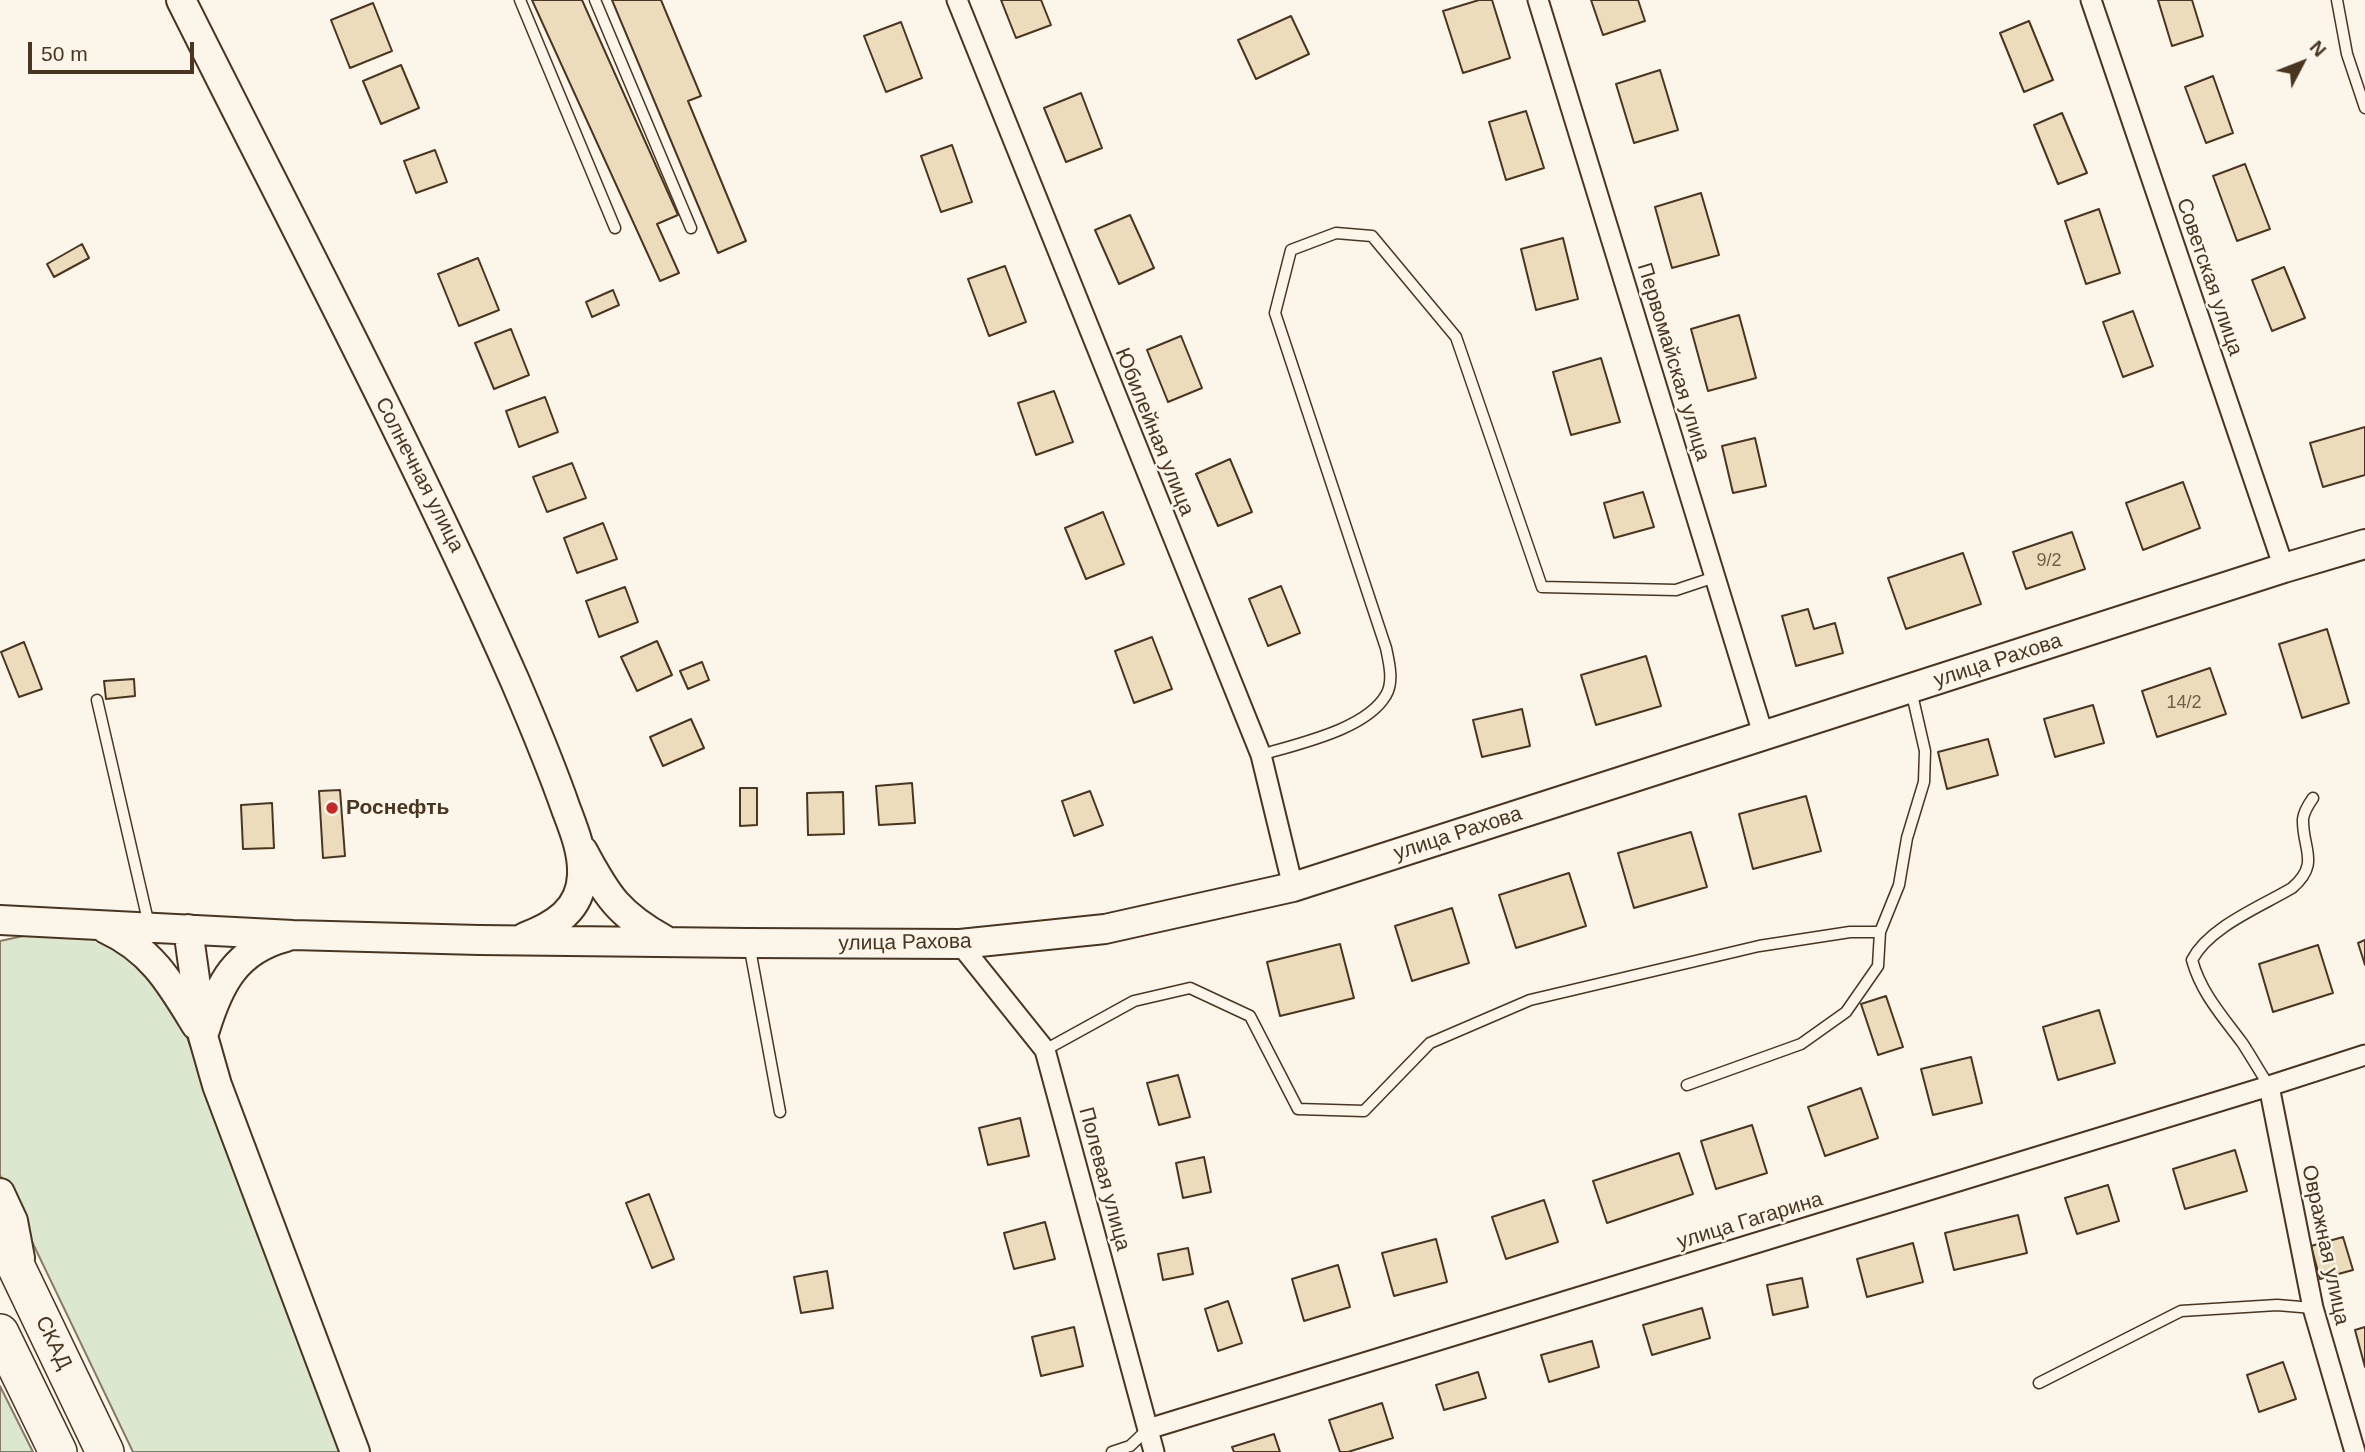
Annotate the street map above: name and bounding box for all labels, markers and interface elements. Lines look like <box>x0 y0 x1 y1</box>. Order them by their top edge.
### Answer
scale bar <box>32 28 198 72</box>
north arrow <box>2267 28 2337 98</box>
text: N <box>2306 36 2330 61</box>
text: 50 m <box>41 42 88 65</box>
street label: Советская улица <box>2170 195 2248 359</box>
street label: Первомайская улица <box>1631 260 1715 464</box>
street label: Юбилейная улица <box>1109 344 1199 520</box>
street label: Солнечная улица <box>369 393 469 557</box>
house number: 9/2 <box>2036 550 2062 572</box>
street label: улица Рахова <box>1931 628 2065 694</box>
house number: 14/2 <box>2166 692 2202 714</box>
place label: Роснефть <box>346 795 449 821</box>
marker: Роснефть <box>324 800 340 816</box>
street label: улица Рахова <box>1391 801 1525 867</box>
street label: улица Рахова <box>838 929 972 957</box>
street label: Полевая улица <box>1073 1104 1135 1254</box>
street label: Овражная улица <box>2296 1163 2354 1327</box>
street label: улица Гагарина <box>1674 1187 1826 1255</box>
street label: СКАД <box>29 1312 77 1374</box>

